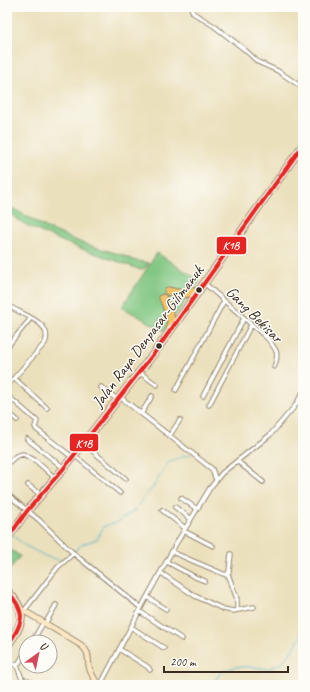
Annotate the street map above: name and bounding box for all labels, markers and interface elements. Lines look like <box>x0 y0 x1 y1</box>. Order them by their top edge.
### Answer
line badge: K1B <box>216 236 247 255</box>
text: K1B <box>223 238 240 252</box>
street label: Jalan Raya Denpasar-Gilimanuk <box>87 261 208 412</box>
street label: Gang Bekisar <box>222 282 288 348</box>
unlabelled marker <box>194 285 204 295</box>
unlabelled marker <box>154 341 164 351</box>
line badge: K1B <box>69 433 99 452</box>
text: K1B <box>76 436 93 450</box>
north arrow <box>18 634 58 674</box>
text: U <box>37 638 52 654</box>
scale bar <box>164 648 288 674</box>
text: 200 m <box>170 654 197 670</box>

